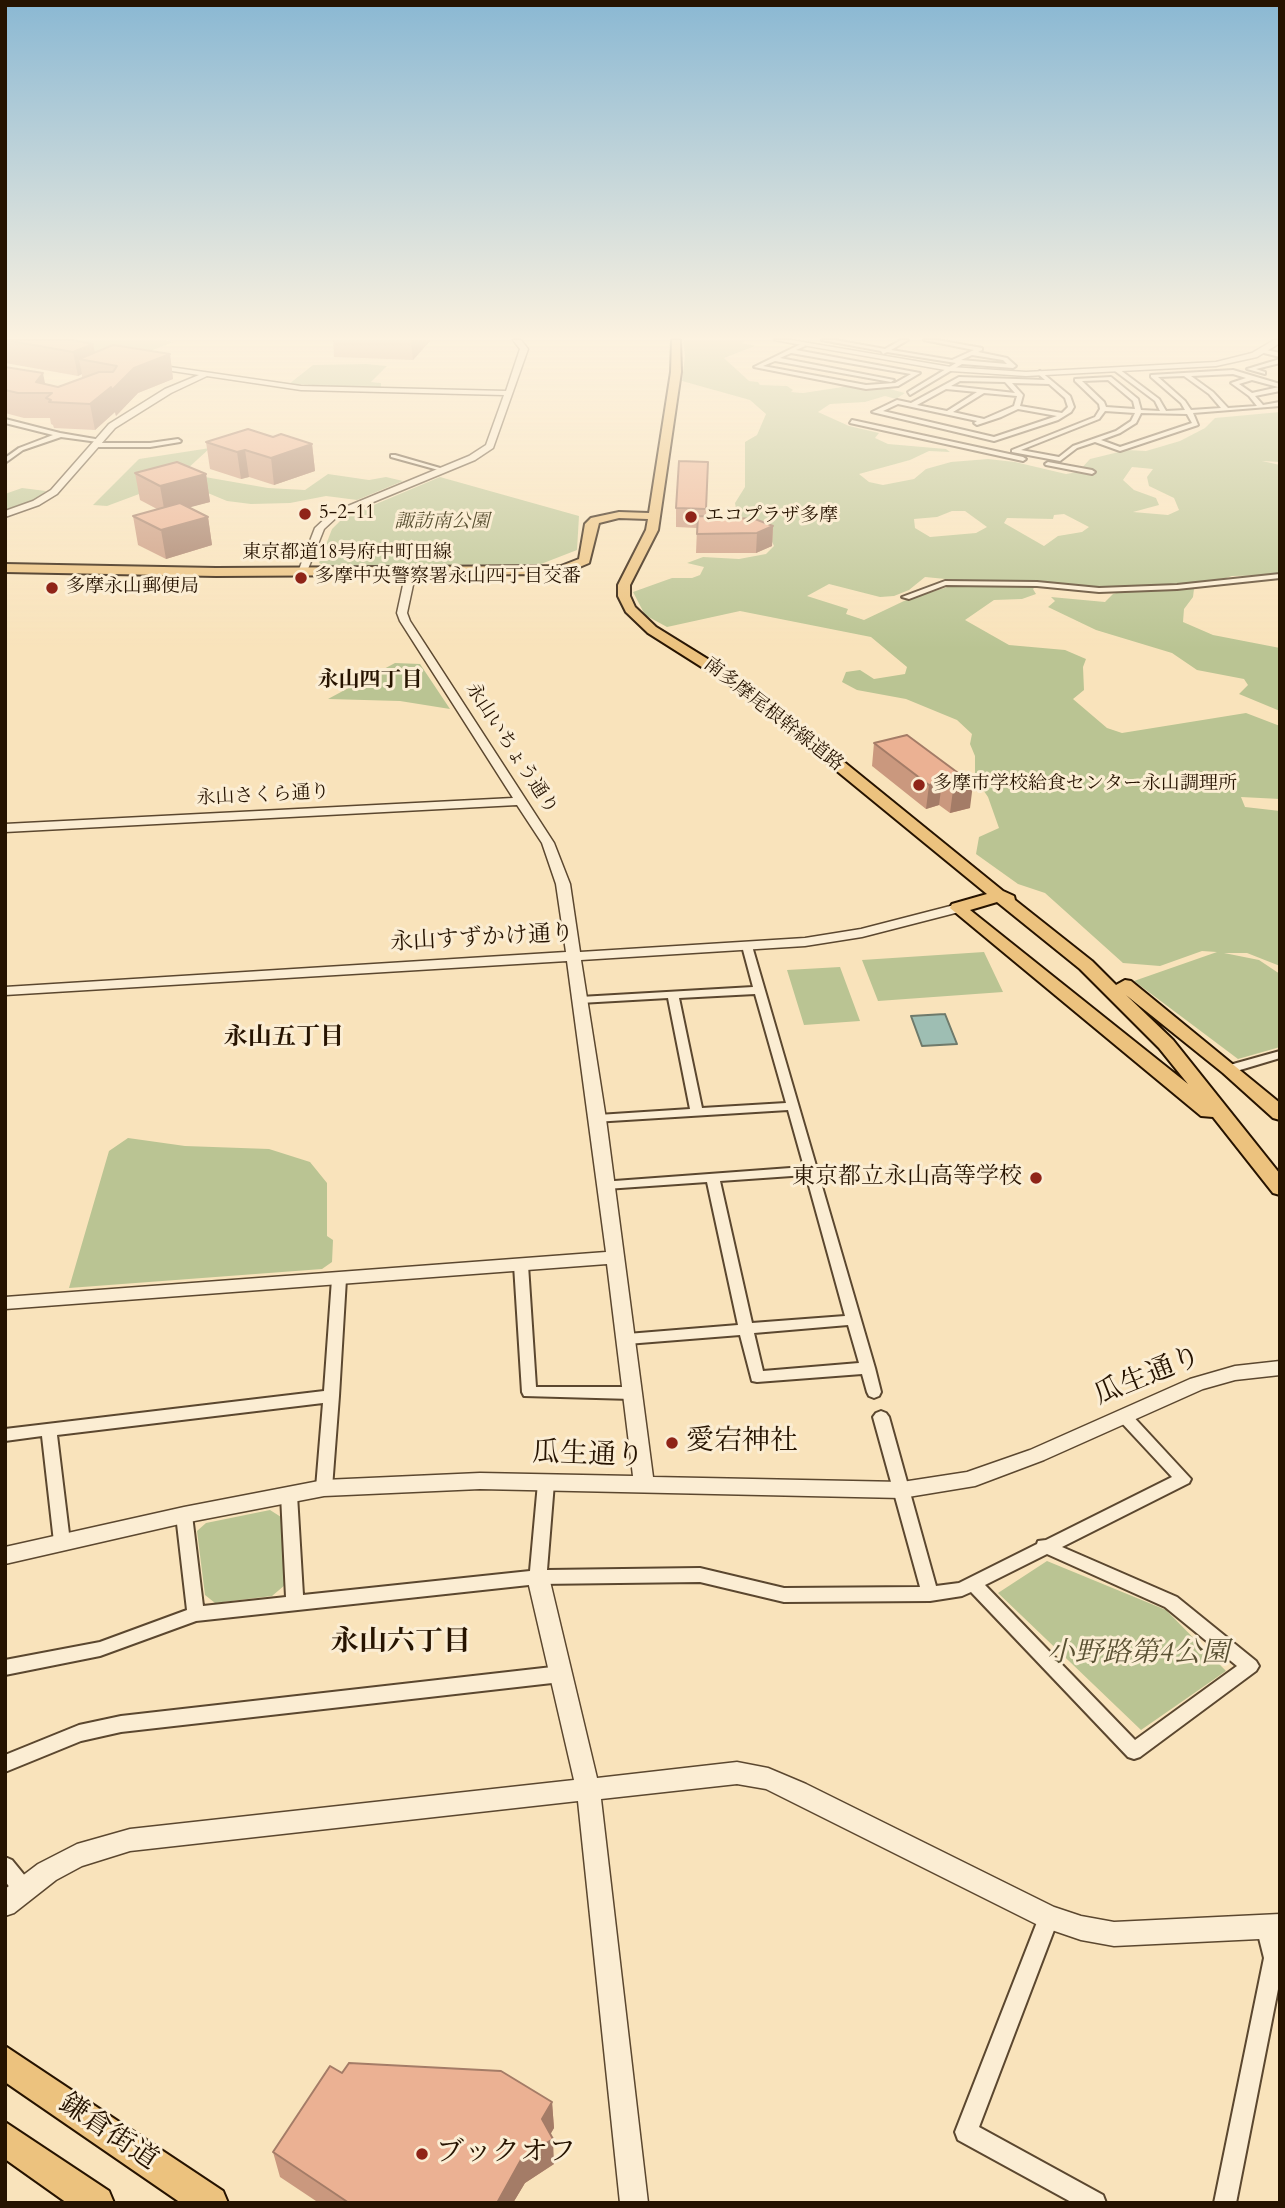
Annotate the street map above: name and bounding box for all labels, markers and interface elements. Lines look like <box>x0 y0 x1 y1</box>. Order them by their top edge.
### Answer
place label: 5-2-11 <box>319 503 375 525</box>
marker: 5-2-11 <box>297 506 313 522</box>
place label: エコプラザ多摩 <box>705 506 838 528</box>
marker: エコプラザ多摩 <box>683 509 699 525</box>
park label: 諏訪南公園 <box>395 512 489 534</box>
street label: 東京都道18号府中町田線 <box>242 543 452 565</box>
place label: 多摩中央警察署永山四丁目交番 <box>315 567 581 589</box>
marker: 多摩中央警察署永山四丁目交番 <box>293 570 309 586</box>
place label: 多摩永山郵便局 <box>66 577 199 599</box>
marker: 多摩永山郵便局 <box>44 580 60 596</box>
street label: 南多摩尾根幹線道路 <box>699 653 847 777</box>
district label: 永山四丁目 <box>318 668 422 694</box>
street label: 永山いちょう通り <box>460 679 562 819</box>
place label: 多摩市学校給食センター永山調理所 <box>933 774 1237 796</box>
marker: 多摩市学校給食センター永山調理所 <box>911 777 927 793</box>
street label: 永山さくら通り <box>196 781 330 811</box>
street label: 永山すずかけ通り <box>389 920 575 958</box>
district label: 永山五丁目 <box>224 1024 344 1052</box>
place label: 東京都立永山高等学校 <box>792 1164 1022 1192</box>
marker: 東京都立永山高等学校 <box>1028 1170 1044 1186</box>
street label: 瓜生通り <box>1090 1340 1206 1414</box>
place label: 愛宕神社 <box>686 1426 798 1460</box>
marker: 愛宕神社 <box>664 1435 680 1451</box>
street label: 瓜生通り <box>531 1437 645 1475</box>
district label: 永山六丁目 <box>331 1627 471 1661</box>
park label: 小野路第4公園 <box>1047 1638 1229 1672</box>
street label: 鎌倉街道 <box>52 2088 164 2178</box>
place label: ブックオフ <box>436 2137 576 2171</box>
marker: ブックオフ <box>414 2146 430 2162</box>

